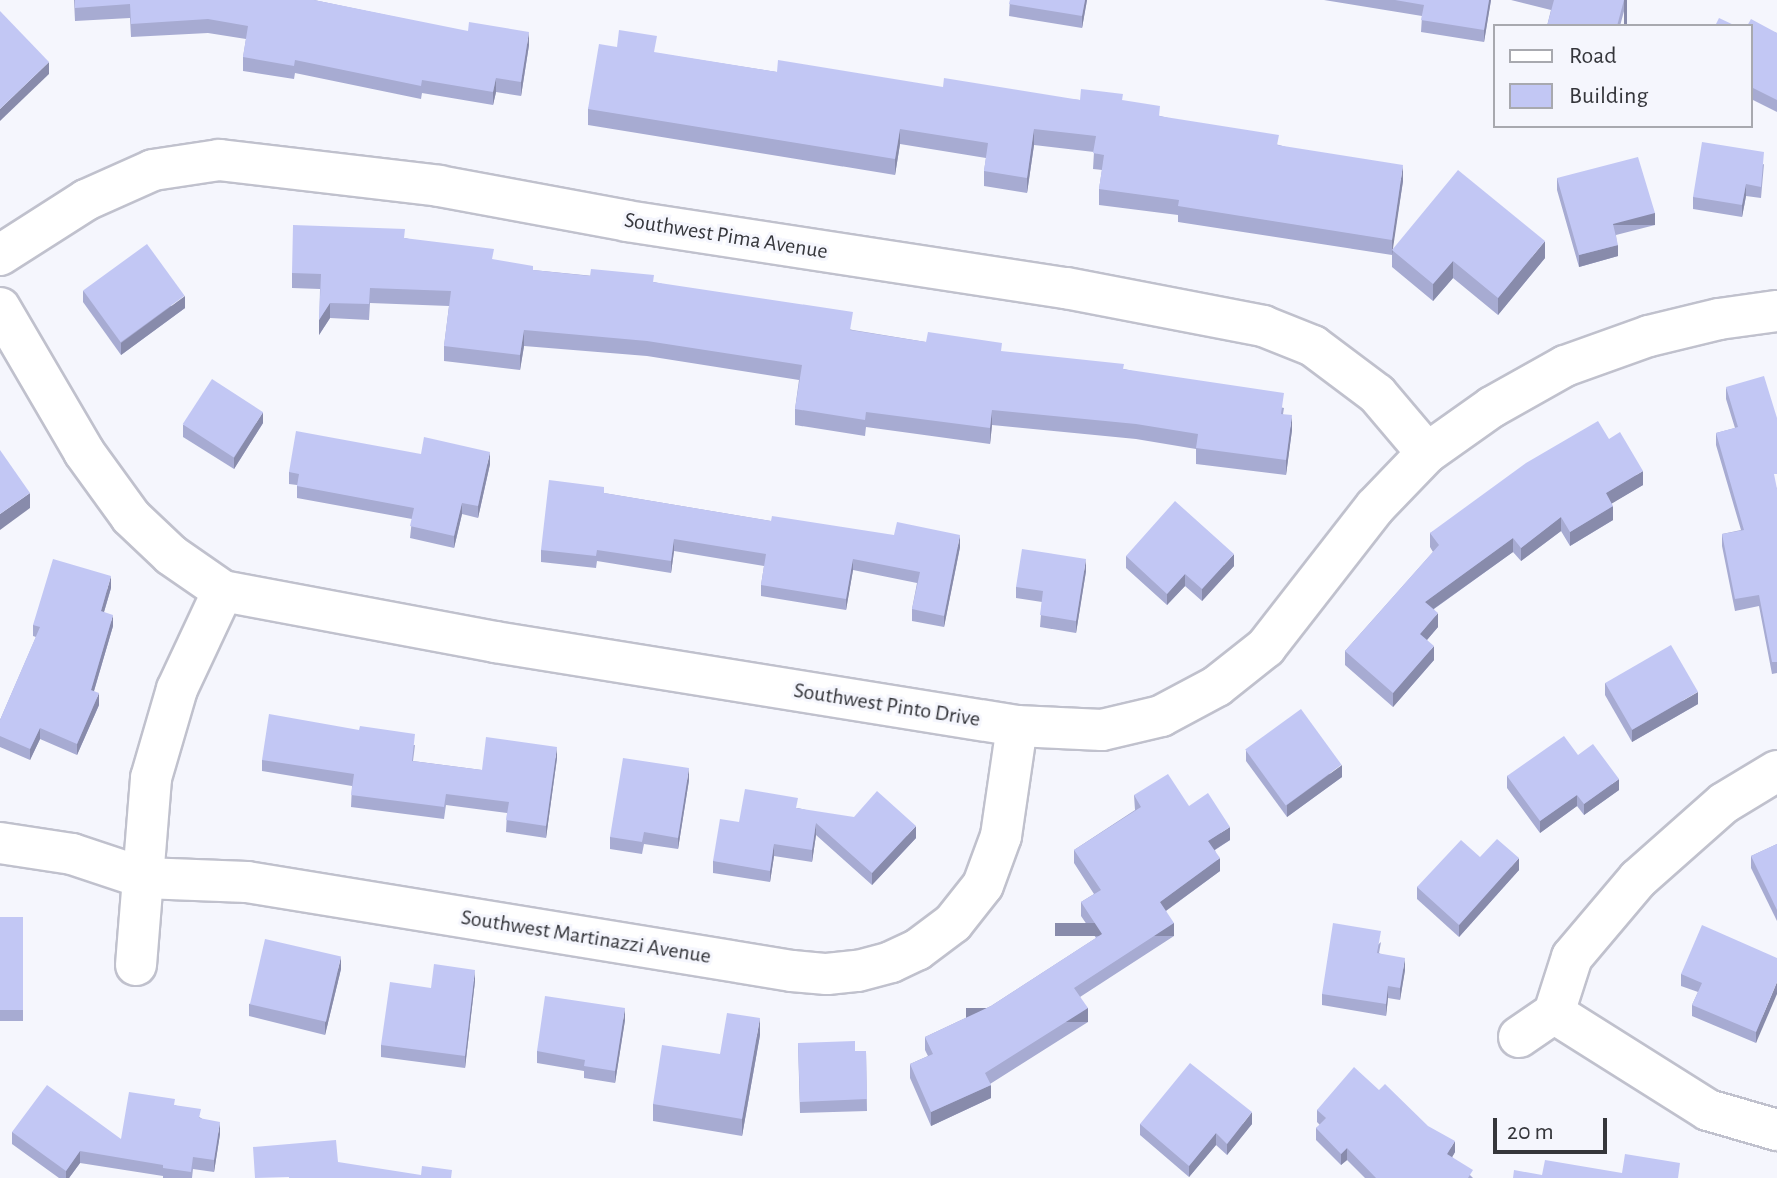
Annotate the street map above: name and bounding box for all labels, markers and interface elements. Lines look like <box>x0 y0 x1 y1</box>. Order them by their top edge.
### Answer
legend <box>1493 24 1753 128</box>
text: Road <box>1569 44 1617 68</box>
text: Building <box>1569 84 1648 108</box>
street label: Southwest Pima Avenue <box>622 207 830 265</box>
street label: Southwest Pinto Drive <box>792 677 982 733</box>
street label: Southwest Martinazzi Avenue <box>459 904 713 970</box>
scale bar <box>1497 1102 1611 1152</box>
text: 20 m <box>1507 1120 1554 1144</box>

